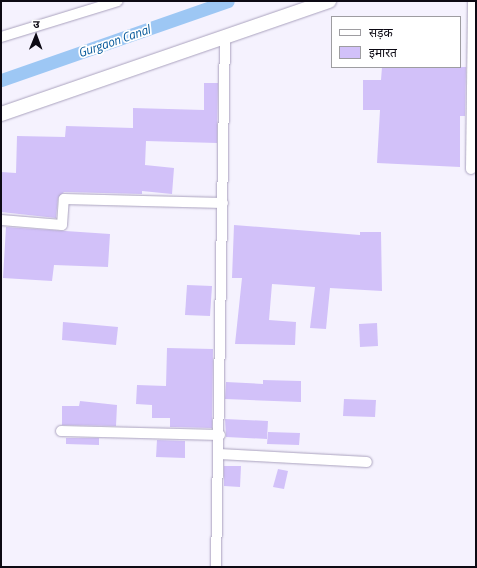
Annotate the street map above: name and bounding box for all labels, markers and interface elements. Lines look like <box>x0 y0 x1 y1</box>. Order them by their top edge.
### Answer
north arrow <box>16 16 56 56</box>
text: उ <box>33 16 40 32</box>
legend <box>331 16 461 68</box>
water label: Gurgaon Canal <box>76 21 152 61</box>
text: सड़क <box>369 23 393 42</box>
text: इमारत <box>369 43 397 62</box>

